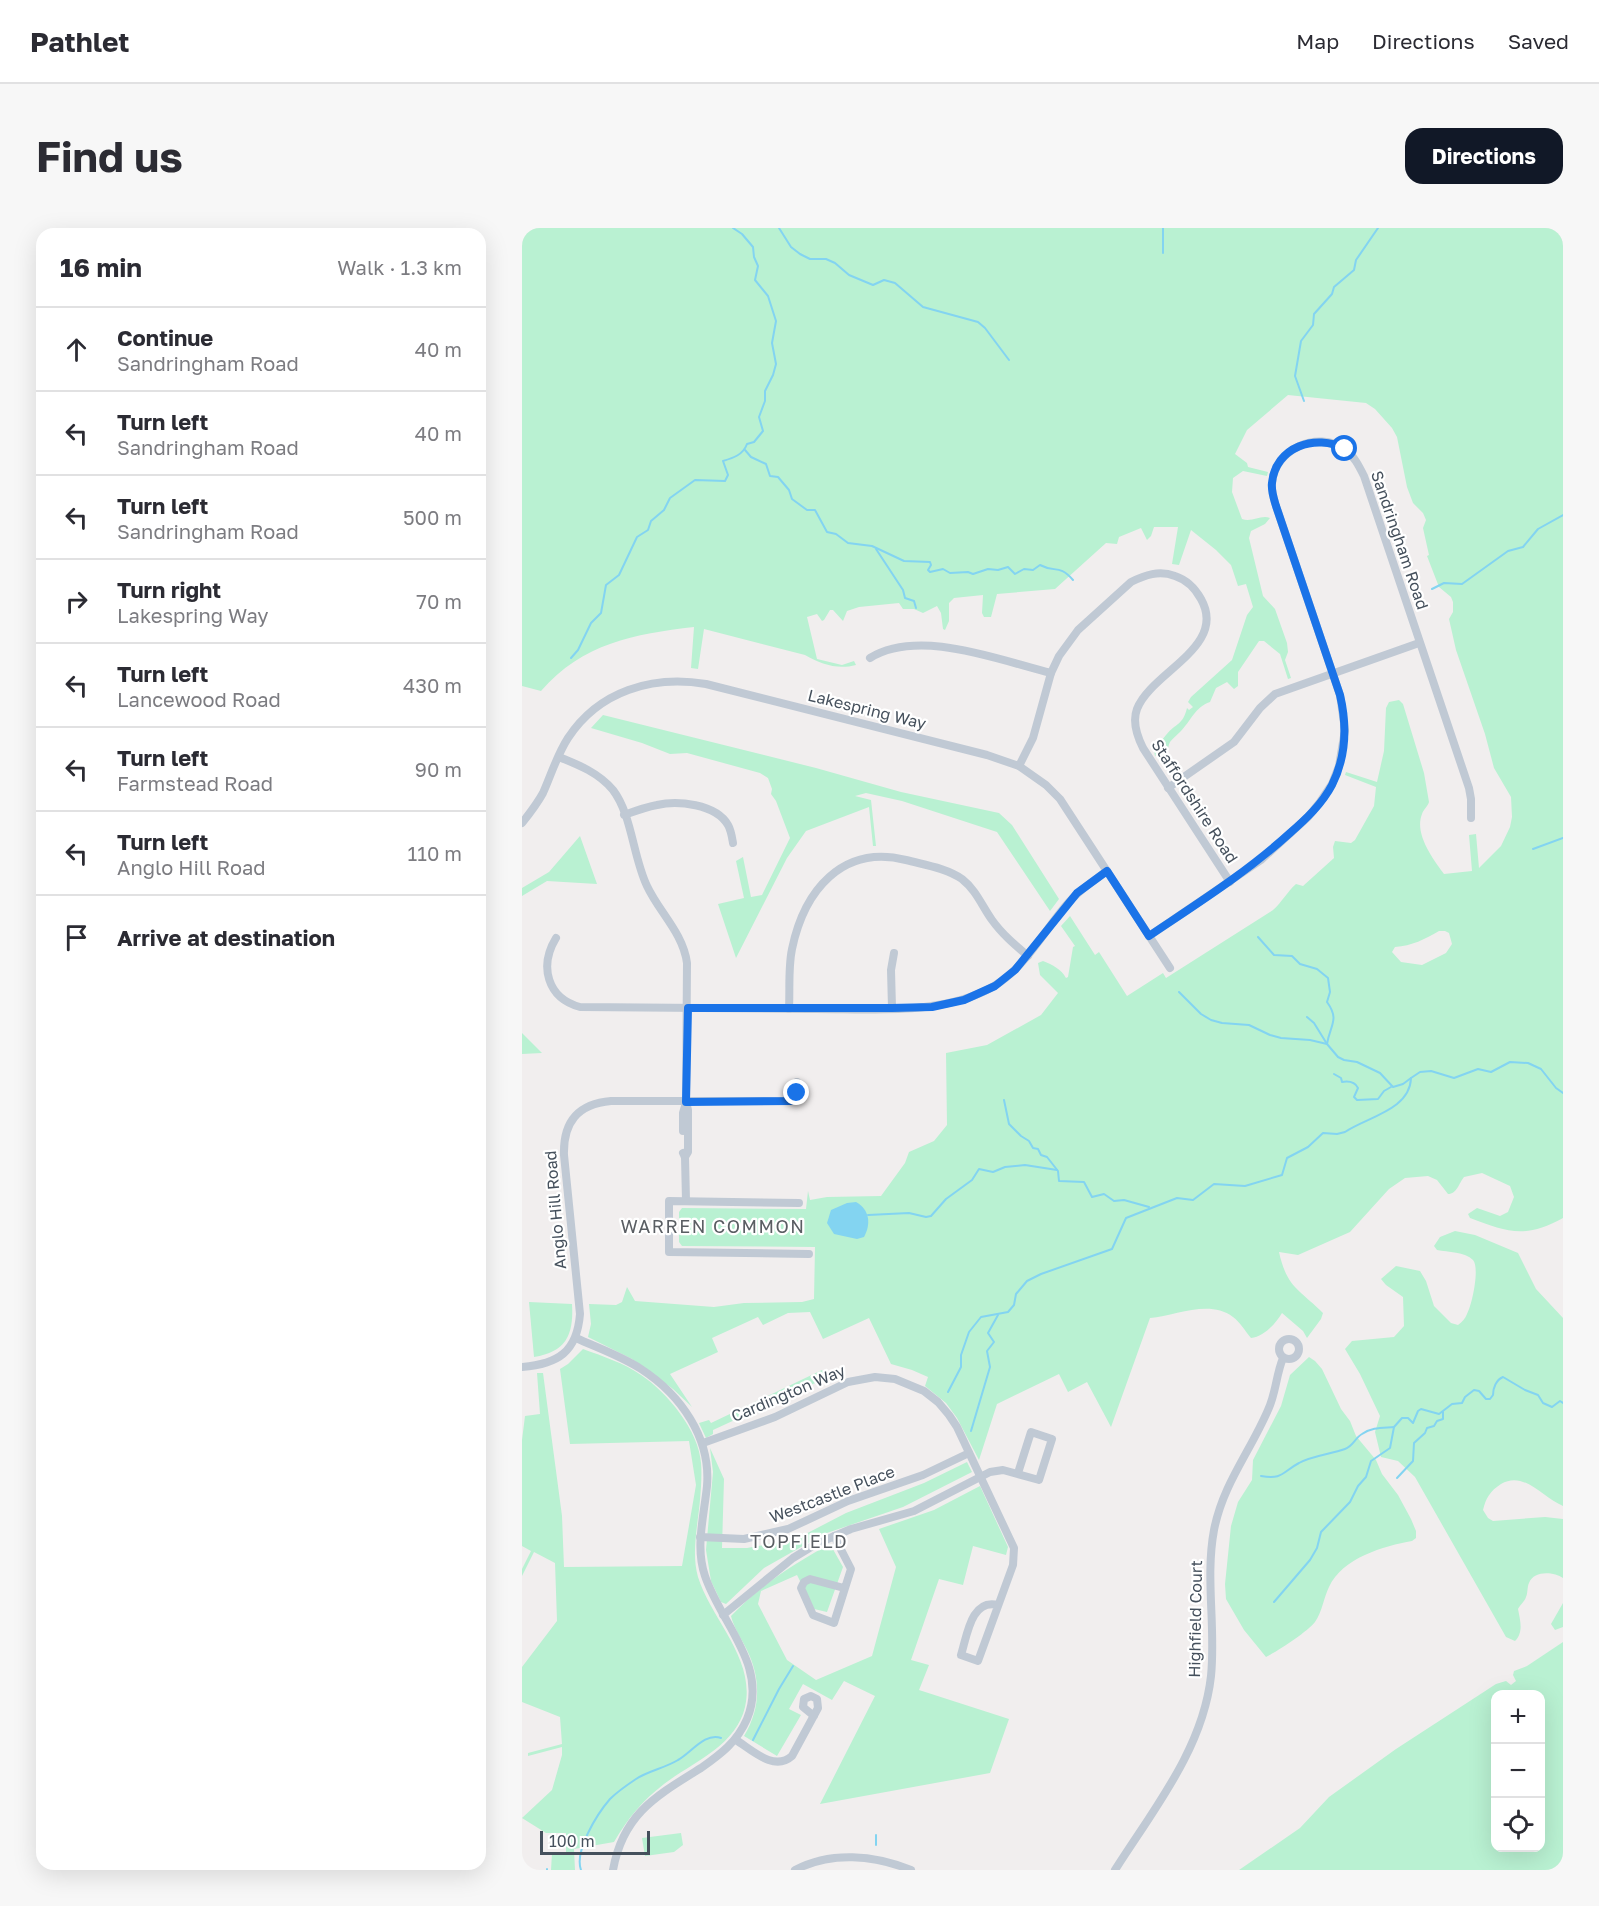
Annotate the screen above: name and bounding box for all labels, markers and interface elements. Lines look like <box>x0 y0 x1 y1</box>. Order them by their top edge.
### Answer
text: Pathlet <box>30 25 130 58</box>
text: Map <box>1296 28 1339 54</box>
text: Directions <box>1372 28 1475 54</box>
text: Saved <box>1508 28 1569 54</box>
button: Directions <box>1405 128 1563 184</box>
text: Find us <box>36 131 183 181</box>
text: 16 min <box>60 252 142 283</box>
text: Walk · 1.3 km <box>337 255 462 279</box>
text: Continue <box>117 324 213 351</box>
icon: ahead <box>60 333 93 366</box>
text: 40 m <box>415 337 462 361</box>
text: Sandringham Road <box>117 351 299 375</box>
text: Turn left <box>117 408 208 435</box>
icon: left <box>60 417 93 450</box>
text: 40 m <box>415 421 462 445</box>
text: Sandringham Road <box>117 435 299 459</box>
route start <box>1331 435 1357 461</box>
street label: Sandringham Road <box>1367 468 1433 612</box>
text: Turn left <box>117 492 208 519</box>
icon: left <box>60 501 93 534</box>
text: 500 m <box>403 505 462 529</box>
text: Sandringham Road <box>117 519 299 543</box>
text: Turn right <box>117 576 221 603</box>
icon: right <box>60 585 93 618</box>
text: 70 m <box>416 589 462 613</box>
text: Lakespring Way <box>117 603 269 627</box>
text: Turn left <box>117 660 208 687</box>
icon: left <box>60 669 93 702</box>
text: 430 m <box>403 673 462 697</box>
street label: Lakespring Way <box>806 685 928 733</box>
text: Lancewood Road <box>117 687 281 711</box>
street label: Staffordshire Road <box>1147 735 1243 867</box>
text: Turn left <box>117 744 208 771</box>
icon: left <box>60 753 93 786</box>
text: 90 m <box>415 757 462 781</box>
text: Farmstead Road <box>117 771 273 795</box>
text: Turn left <box>117 828 208 855</box>
icon: left <box>60 837 93 870</box>
text: 110 m <box>408 841 462 865</box>
text: Anglo Hill Road <box>117 855 266 879</box>
icon: arrive <box>60 921 93 954</box>
text: Arrive at destination <box>117 924 335 951</box>
route end <box>783 1079 809 1105</box>
street label: Anglo Hill Road <box>540 1150 570 1270</box>
district label: WARREN COMMON <box>621 1215 805 1237</box>
street label: Cardington Way <box>728 1360 848 1426</box>
street label: Westcastle Place <box>767 1461 897 1527</box>
district label: TOPFIELD <box>750 1530 848 1552</box>
street label: Highfield Court <box>1184 1560 1206 1678</box>
map controls <box>1491 1690 1545 1852</box>
button: + <box>1491 1690 1545 1744</box>
button: − <box>1491 1744 1545 1798</box>
button: locate <box>1491 1798 1545 1852</box>
scale bar <box>540 1828 650 1856</box>
text: 100 m <box>549 1831 595 1851</box>

